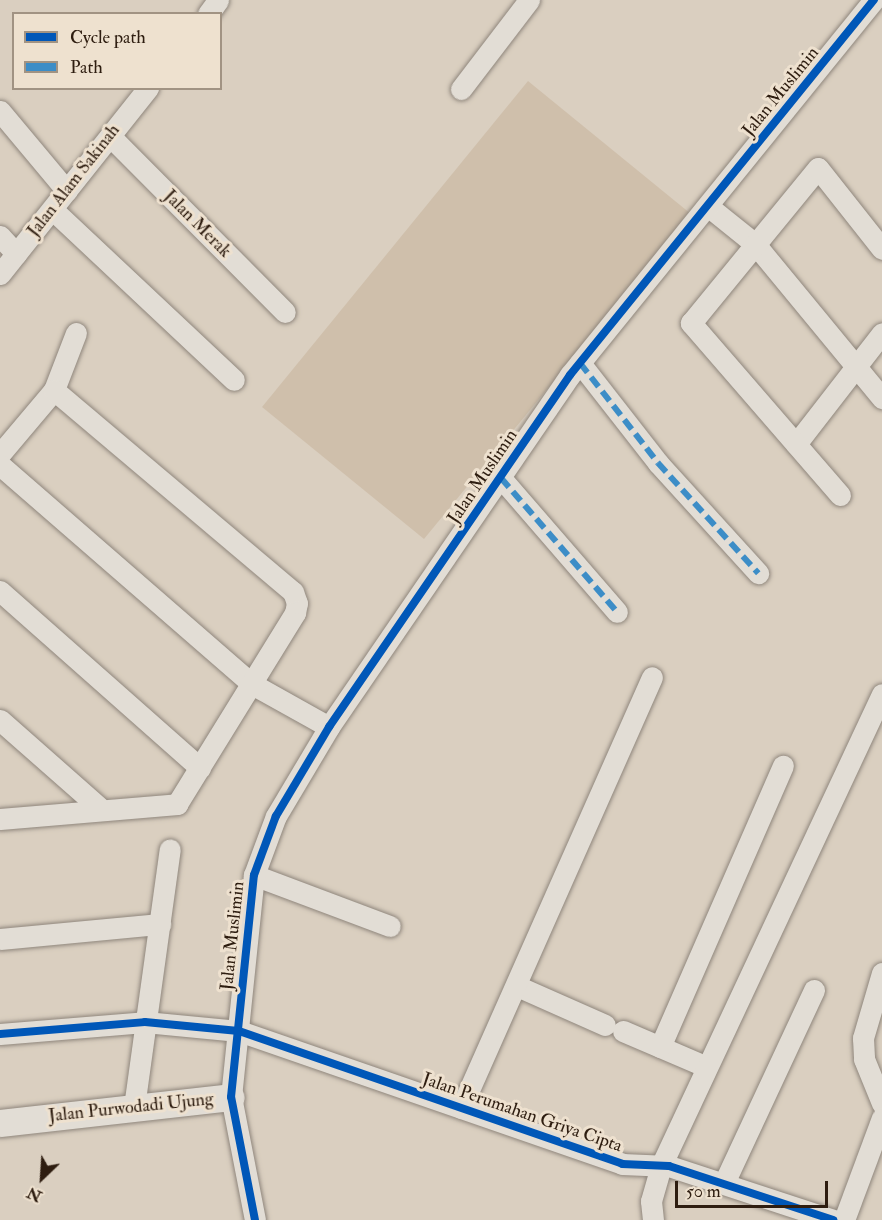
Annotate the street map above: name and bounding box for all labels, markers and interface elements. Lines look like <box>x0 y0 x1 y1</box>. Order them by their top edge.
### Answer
legend <box>12 12 222 90</box>
text: Cycle path <box>70 26 146 49</box>
street label: Jalan Muslimin <box>738 43 824 141</box>
text: Path <box>70 56 103 79</box>
street label: Jalan Alam Sakinah <box>23 120 125 242</box>
street label: Jalan Merak <box>159 186 235 262</box>
street label: Jalan Muslimin <box>443 426 523 528</box>
street label: Jalan Muslimin <box>217 880 249 992</box>
street label: Jalan Perumahan Griya Cipta <box>419 1069 625 1157</box>
street label: Jalan Purwodadi Ujung <box>47 1089 215 1127</box>
north arrow <box>12 1148 72 1208</box>
scale bar <box>678 1169 831 1207</box>
text: 50 m <box>686 1180 721 1203</box>
text: N <box>24 1182 45 1206</box>

